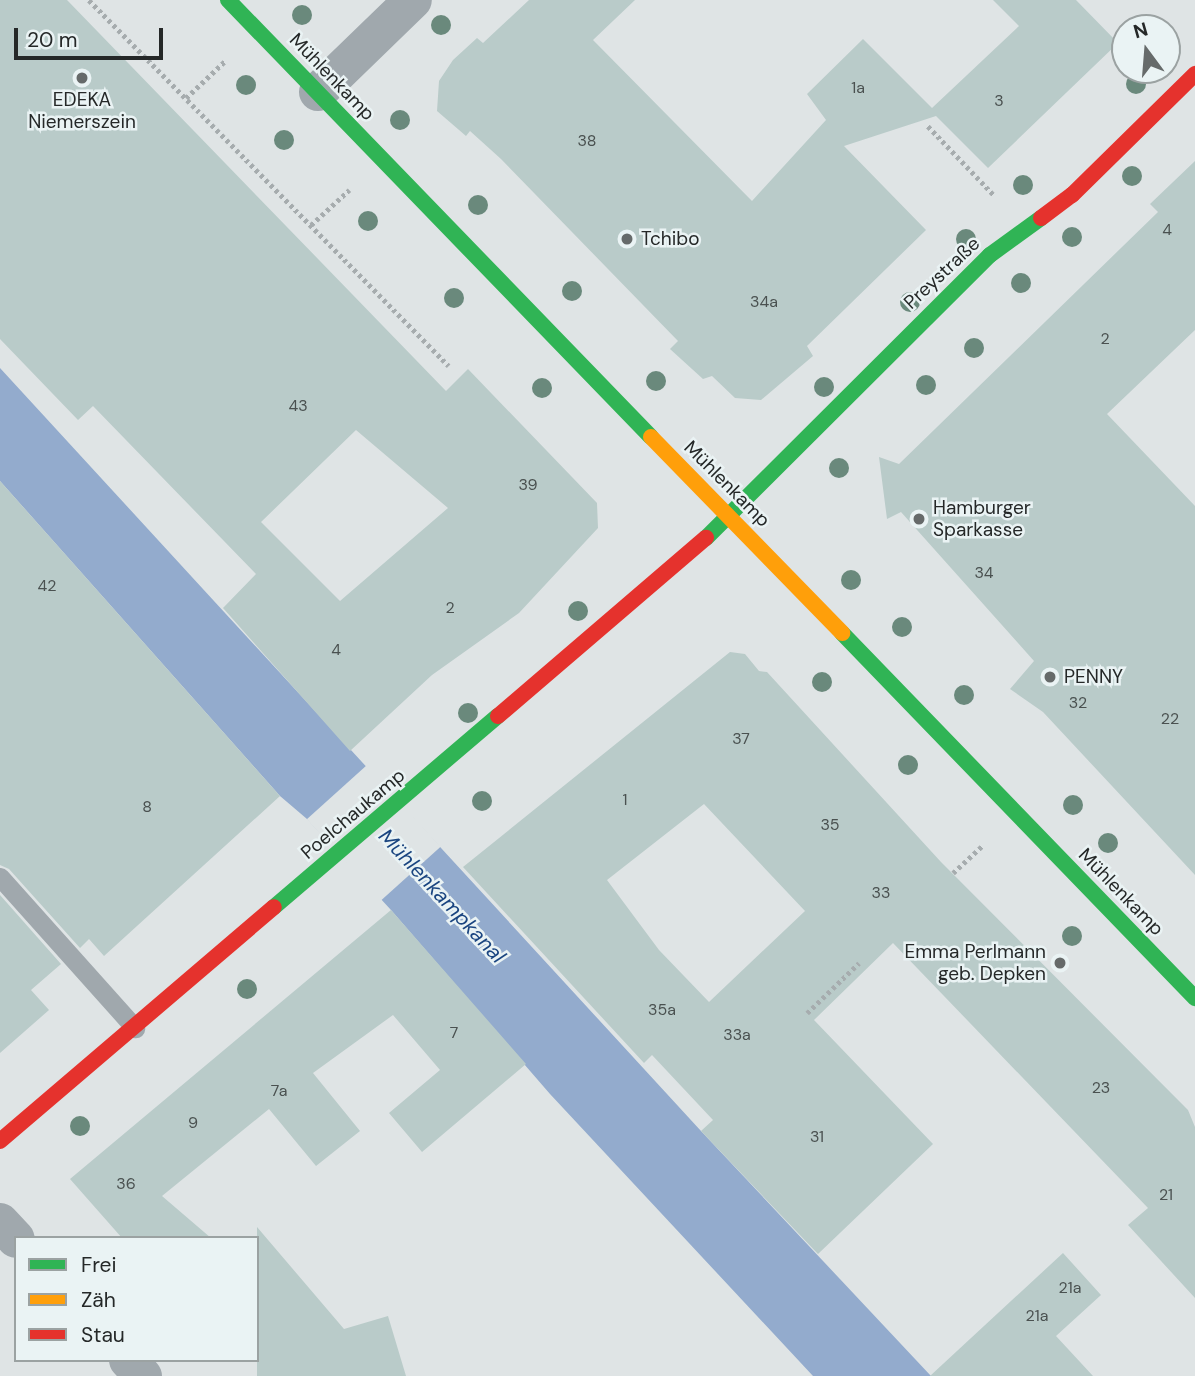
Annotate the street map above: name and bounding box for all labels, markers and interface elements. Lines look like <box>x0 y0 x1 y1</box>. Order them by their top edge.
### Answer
scale bar <box>18 14 166 58</box>
north arrow <box>1111 14 1181 84</box>
text: N <box>1131 16 1151 44</box>
text: 20 m <box>27 26 78 54</box>
street label: Mühlenkamp <box>285 29 379 125</box>
marker: EDEKA Niemerszein <box>74 70 90 86</box>
house number: 1a <box>851 78 865 98</box>
place label: EDEKA Niemerszein <box>28 89 136 133</box>
house number: 3 <box>994 91 1004 111</box>
house number: 38 <box>577 131 597 151</box>
house number: 4 <box>1162 220 1172 240</box>
place label: Tchibo <box>641 228 699 250</box>
marker: Tchibo <box>619 231 635 247</box>
street label: Preystraße <box>899 232 985 314</box>
house number: 34a <box>750 292 778 312</box>
house number: 2 <box>1100 329 1110 349</box>
house number: 43 <box>288 396 308 416</box>
street label: Mühlenkamp <box>679 436 775 532</box>
house number: 39 <box>518 475 538 495</box>
place label: Hamburger Sparkasse <box>933 497 1031 541</box>
marker: Hamburger Sparkasse <box>911 511 927 527</box>
house number: 34 <box>974 563 994 583</box>
house number: 42 <box>38 576 56 596</box>
house number: 2 <box>445 598 455 618</box>
house number: 4 <box>331 640 341 660</box>
place label: PENNY <box>1064 666 1123 688</box>
marker: PENNY <box>1042 669 1058 685</box>
house number: 32 <box>1069 693 1087 713</box>
house number: 22 <box>1161 709 1179 729</box>
house number: 37 <box>732 729 750 749</box>
street label: Poelchaukamp <box>296 764 410 864</box>
house number: 1 <box>623 790 627 810</box>
house number: 8 <box>142 797 152 817</box>
house number: 35 <box>820 815 840 835</box>
water label: Mühlenkampkanal <box>373 824 511 968</box>
street label: Mühlenkamp <box>1074 844 1168 940</box>
house number: 33 <box>872 883 890 903</box>
place label: Emma Perlmann geb. Depken <box>904 941 1046 985</box>
marker: Emma Perlmann geb. Depken <box>1052 955 1068 971</box>
house number: 35a <box>648 1000 676 1020</box>
house number: 7 <box>450 1023 458 1043</box>
house number: 33a <box>723 1025 751 1045</box>
house number: 23 <box>1092 1078 1110 1098</box>
house number: 7a <box>271 1081 287 1101</box>
house number: 9 <box>188 1113 198 1133</box>
house number: 31 <box>810 1127 824 1147</box>
house number: 36 <box>116 1174 136 1194</box>
house number: 21 <box>1159 1185 1173 1205</box>
legend <box>14 1236 259 1362</box>
text: Frei <box>81 1251 117 1279</box>
house number: 21a <box>1059 1278 1081 1298</box>
text: Zäh <box>81 1286 116 1314</box>
house number: 21a <box>1026 1306 1048 1326</box>
text: Stau <box>81 1321 125 1349</box>

